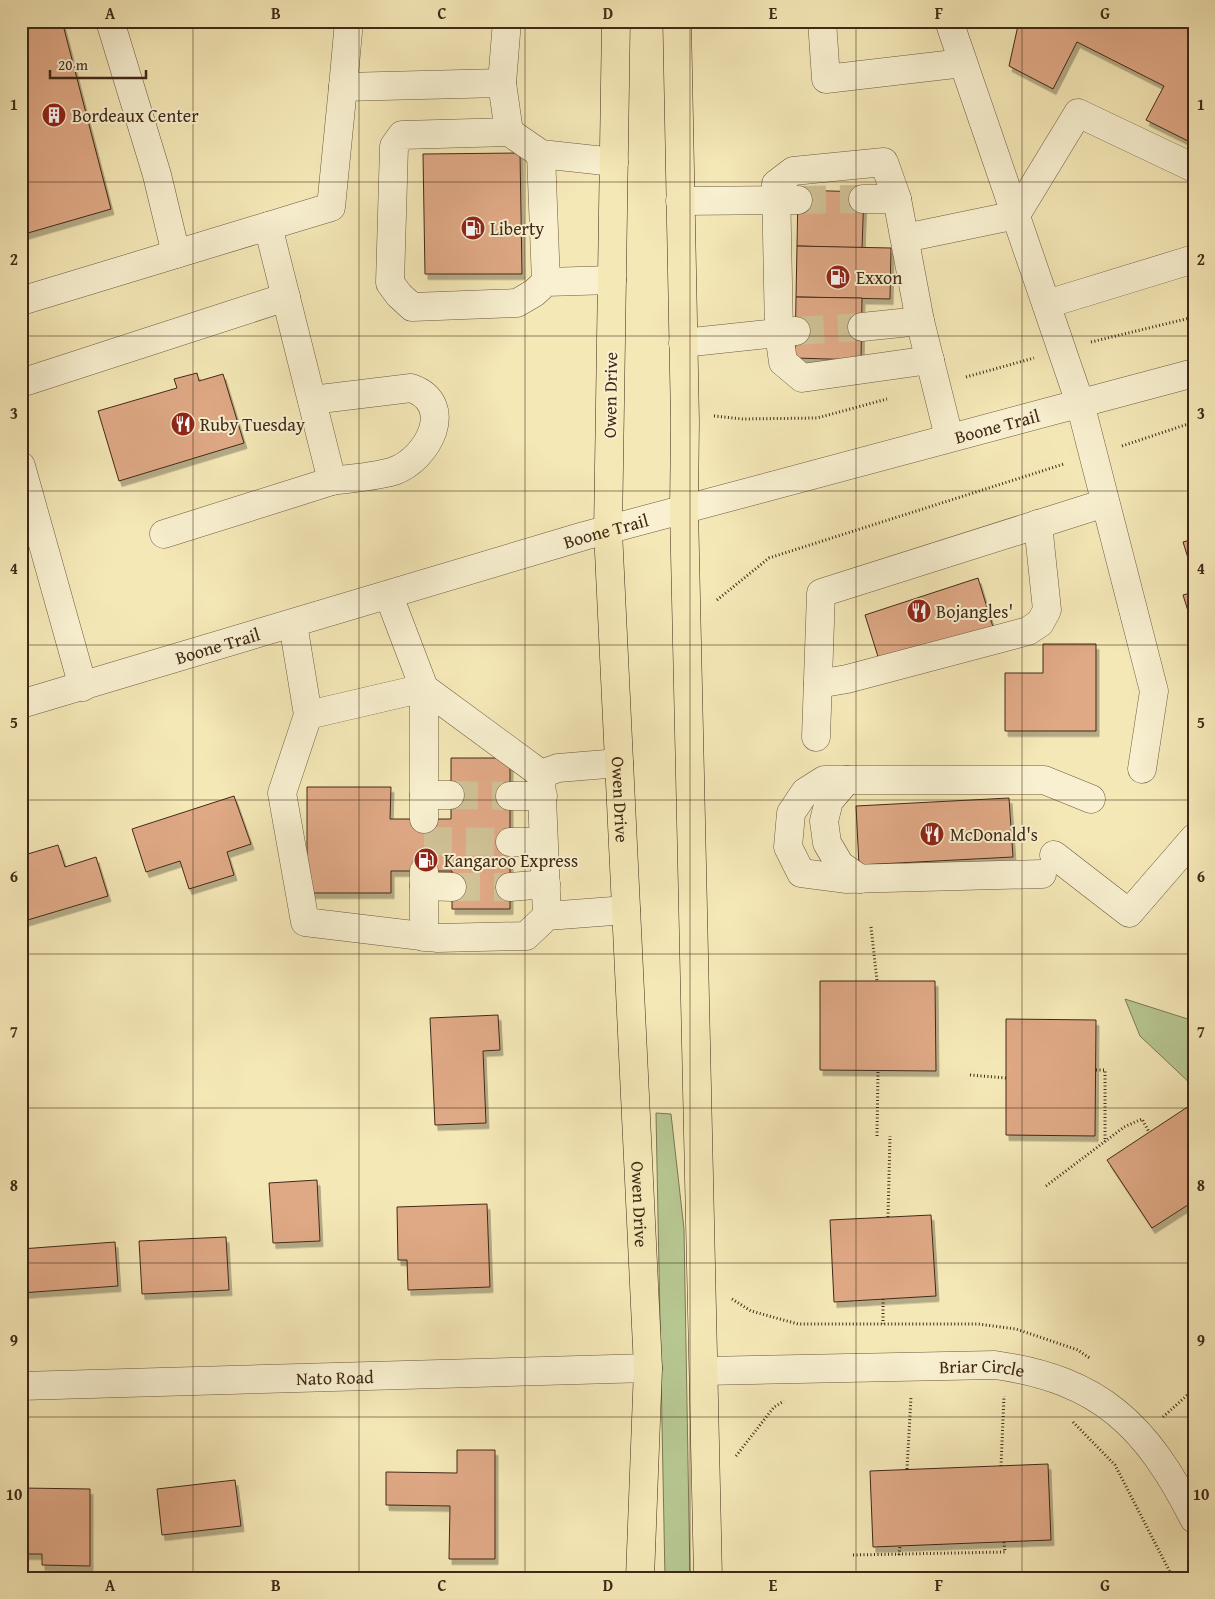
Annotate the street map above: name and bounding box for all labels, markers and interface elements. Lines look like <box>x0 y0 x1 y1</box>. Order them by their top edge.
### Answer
text: A <box>105 1 116 25</box>
text: B <box>271 1 281 25</box>
text: C <box>437 1 447 25</box>
text: D <box>603 1 613 25</box>
text: E <box>769 1 778 25</box>
text: F <box>935 1 943 25</box>
text: G <box>1100 1 1110 25</box>
scale bar <box>50 48 146 80</box>
text: 20 m <box>58 54 89 75</box>
text: 1 <box>10 92 18 116</box>
text: 1 <box>1197 92 1205 116</box>
building icon: Bordeaux Center <box>41 102 67 128</box>
place label: Bordeaux Center <box>72 102 199 129</box>
fuel station icon: Liberty <box>460 215 486 241</box>
place label: Liberty <box>490 215 544 242</box>
text: 2 <box>10 247 18 271</box>
text: 2 <box>1197 247 1205 271</box>
fuel station icon: Exxon <box>825 264 851 290</box>
place label: Exxon <box>856 264 902 291</box>
street label: Owen Drive <box>596 352 624 438</box>
text: 3 <box>10 401 18 425</box>
street label: Boone Trail <box>951 401 1043 450</box>
text: 3 <box>1197 401 1205 425</box>
restaurant icon: Ruby Tuesday <box>170 411 196 437</box>
place label: Ruby Tuesday <box>200 411 305 438</box>
street label: Boone Trail <box>560 506 651 555</box>
text: 4 <box>10 556 18 580</box>
text: 4 <box>1197 556 1205 580</box>
restaurant icon: Bojangles' <box>906 598 932 624</box>
place label: Bojangles' <box>936 598 1013 625</box>
street label: Boone Trail <box>172 620 263 671</box>
text: 5 <box>10 710 18 734</box>
text: 5 <box>1197 710 1205 734</box>
street label: Owen Drive <box>605 756 636 843</box>
restaurant icon: McDonald's <box>919 821 945 847</box>
place label: McDonald's <box>950 821 1038 848</box>
fuel station icon: Kangaroo Express <box>413 847 439 873</box>
place label: Kangaroo Express <box>444 847 578 874</box>
text: 6 <box>10 864 18 888</box>
text: 6 <box>1197 864 1205 888</box>
text: 7 <box>10 1019 18 1043</box>
text: 7 <box>1197 1019 1205 1043</box>
street label: Owen Drive <box>625 1160 656 1248</box>
text: 8 <box>10 1173 18 1197</box>
text: 8 <box>1197 1173 1205 1197</box>
text: 9 <box>10 1328 18 1352</box>
text: 9 <box>1197 1328 1205 1352</box>
street label: Briar Circle <box>939 1351 1027 1384</box>
street label: Nato Road <box>296 1362 374 1392</box>
text: 10 <box>6 1482 22 1506</box>
text: 10 <box>1193 1482 1209 1506</box>
text: A <box>105 1573 116 1597</box>
text: B <box>271 1573 281 1597</box>
text: C <box>437 1573 447 1597</box>
text: D <box>603 1573 613 1597</box>
text: E <box>769 1573 778 1597</box>
text: F <box>935 1573 943 1597</box>
text: G <box>1100 1573 1110 1597</box>

